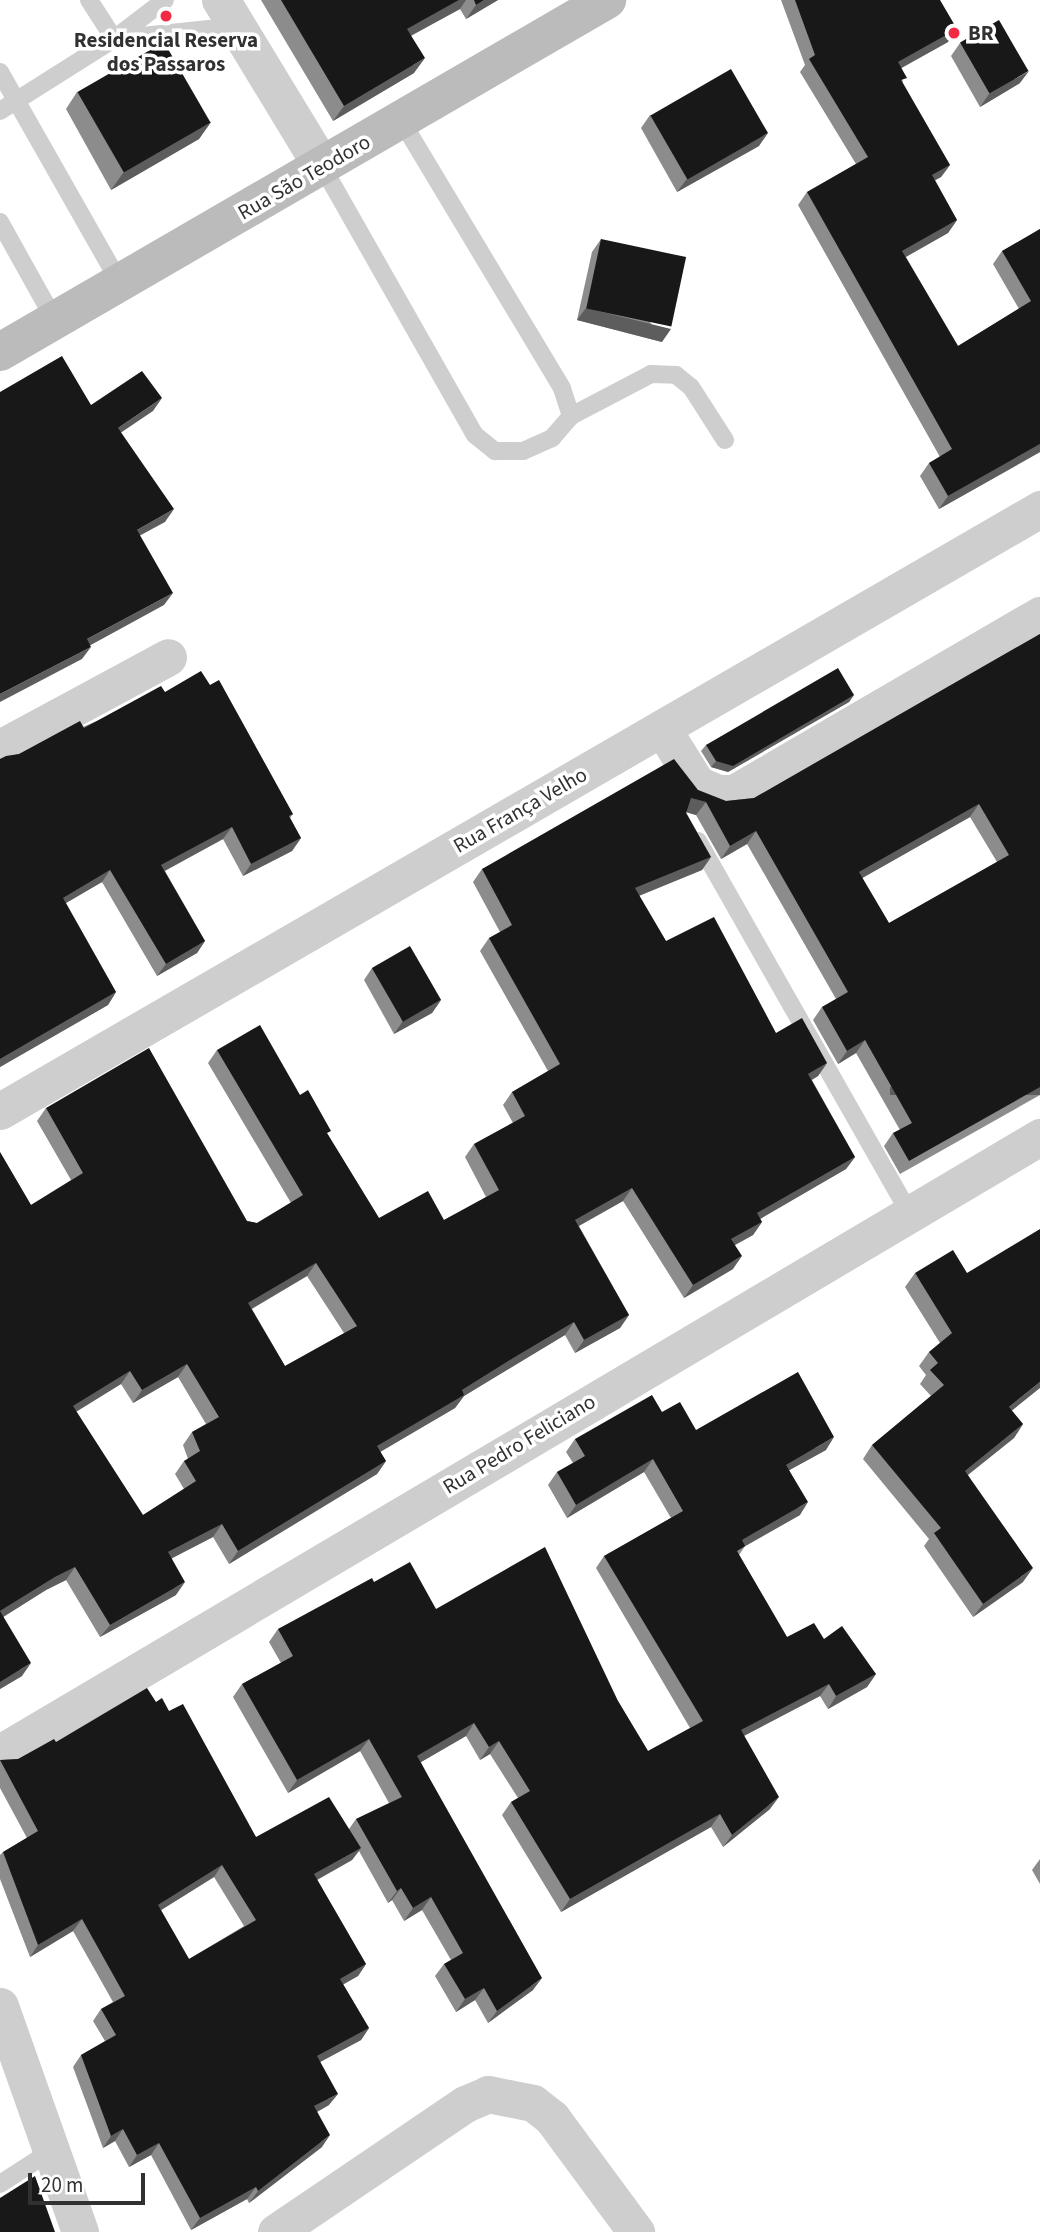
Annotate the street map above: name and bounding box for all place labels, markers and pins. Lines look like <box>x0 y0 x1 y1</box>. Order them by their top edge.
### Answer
marker: Residencial Reserva dos Passaros <box>158 8 174 24</box>
place label: BR <box>968 20 994 46</box>
marker: BR <box>946 25 962 41</box>
place label: Residencial Reserva dos Passaros <box>74 27 258 77</box>

